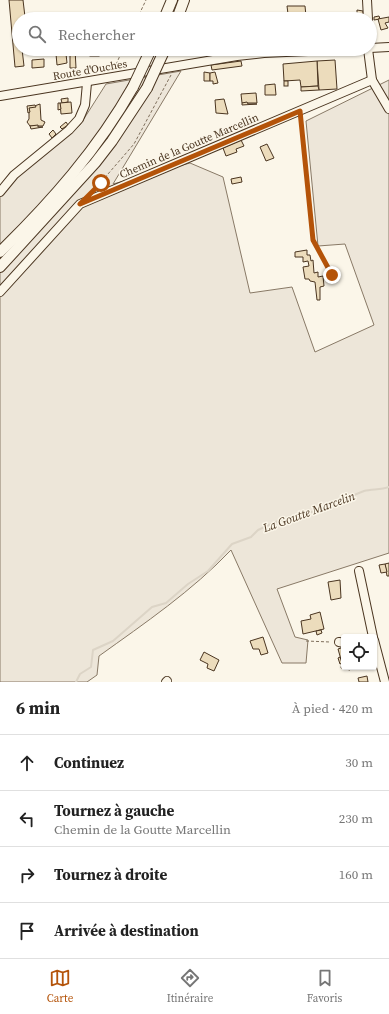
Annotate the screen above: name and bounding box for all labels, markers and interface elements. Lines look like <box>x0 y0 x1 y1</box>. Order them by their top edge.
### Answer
search box <box>12 12 377 56</box>
icon: search <box>26 23 48 45</box>
text: Rechercher <box>58 24 135 45</box>
street label: Route d'Ouches <box>52 56 129 84</box>
street label: Chemin de la Goutte Marcellin <box>117 110 261 182</box>
route start <box>92 174 110 192</box>
route end <box>323 266 341 284</box>
water label: La Goutte Marcelin <box>260 488 358 536</box>
map controls <box>341 634 377 670</box>
button: locate <box>341 634 377 670</box>
text: 6 min <box>16 696 60 720</box>
text: À pied · 420 m <box>292 700 373 717</box>
icon: ahead <box>16 752 38 774</box>
text: Continuez <box>54 752 124 773</box>
text: 30 m <box>345 754 373 771</box>
text: Tournez à gauche <box>54 800 174 821</box>
icon: left <box>16 808 38 830</box>
text: 230 m <box>339 810 373 827</box>
text: Chemin de la Goutte Marcellin <box>54 821 231 838</box>
icon: right <box>16 864 38 886</box>
text: Tournez à droite <box>54 864 167 885</box>
text: 160 m <box>339 866 373 883</box>
icon: arrive <box>16 920 38 942</box>
text: Arrivée à destination <box>54 920 199 941</box>
tab: Carte <box>47 967 73 1006</box>
tab: Itinéraire <box>167 967 213 1006</box>
tab: Favoris <box>307 967 342 1006</box>

